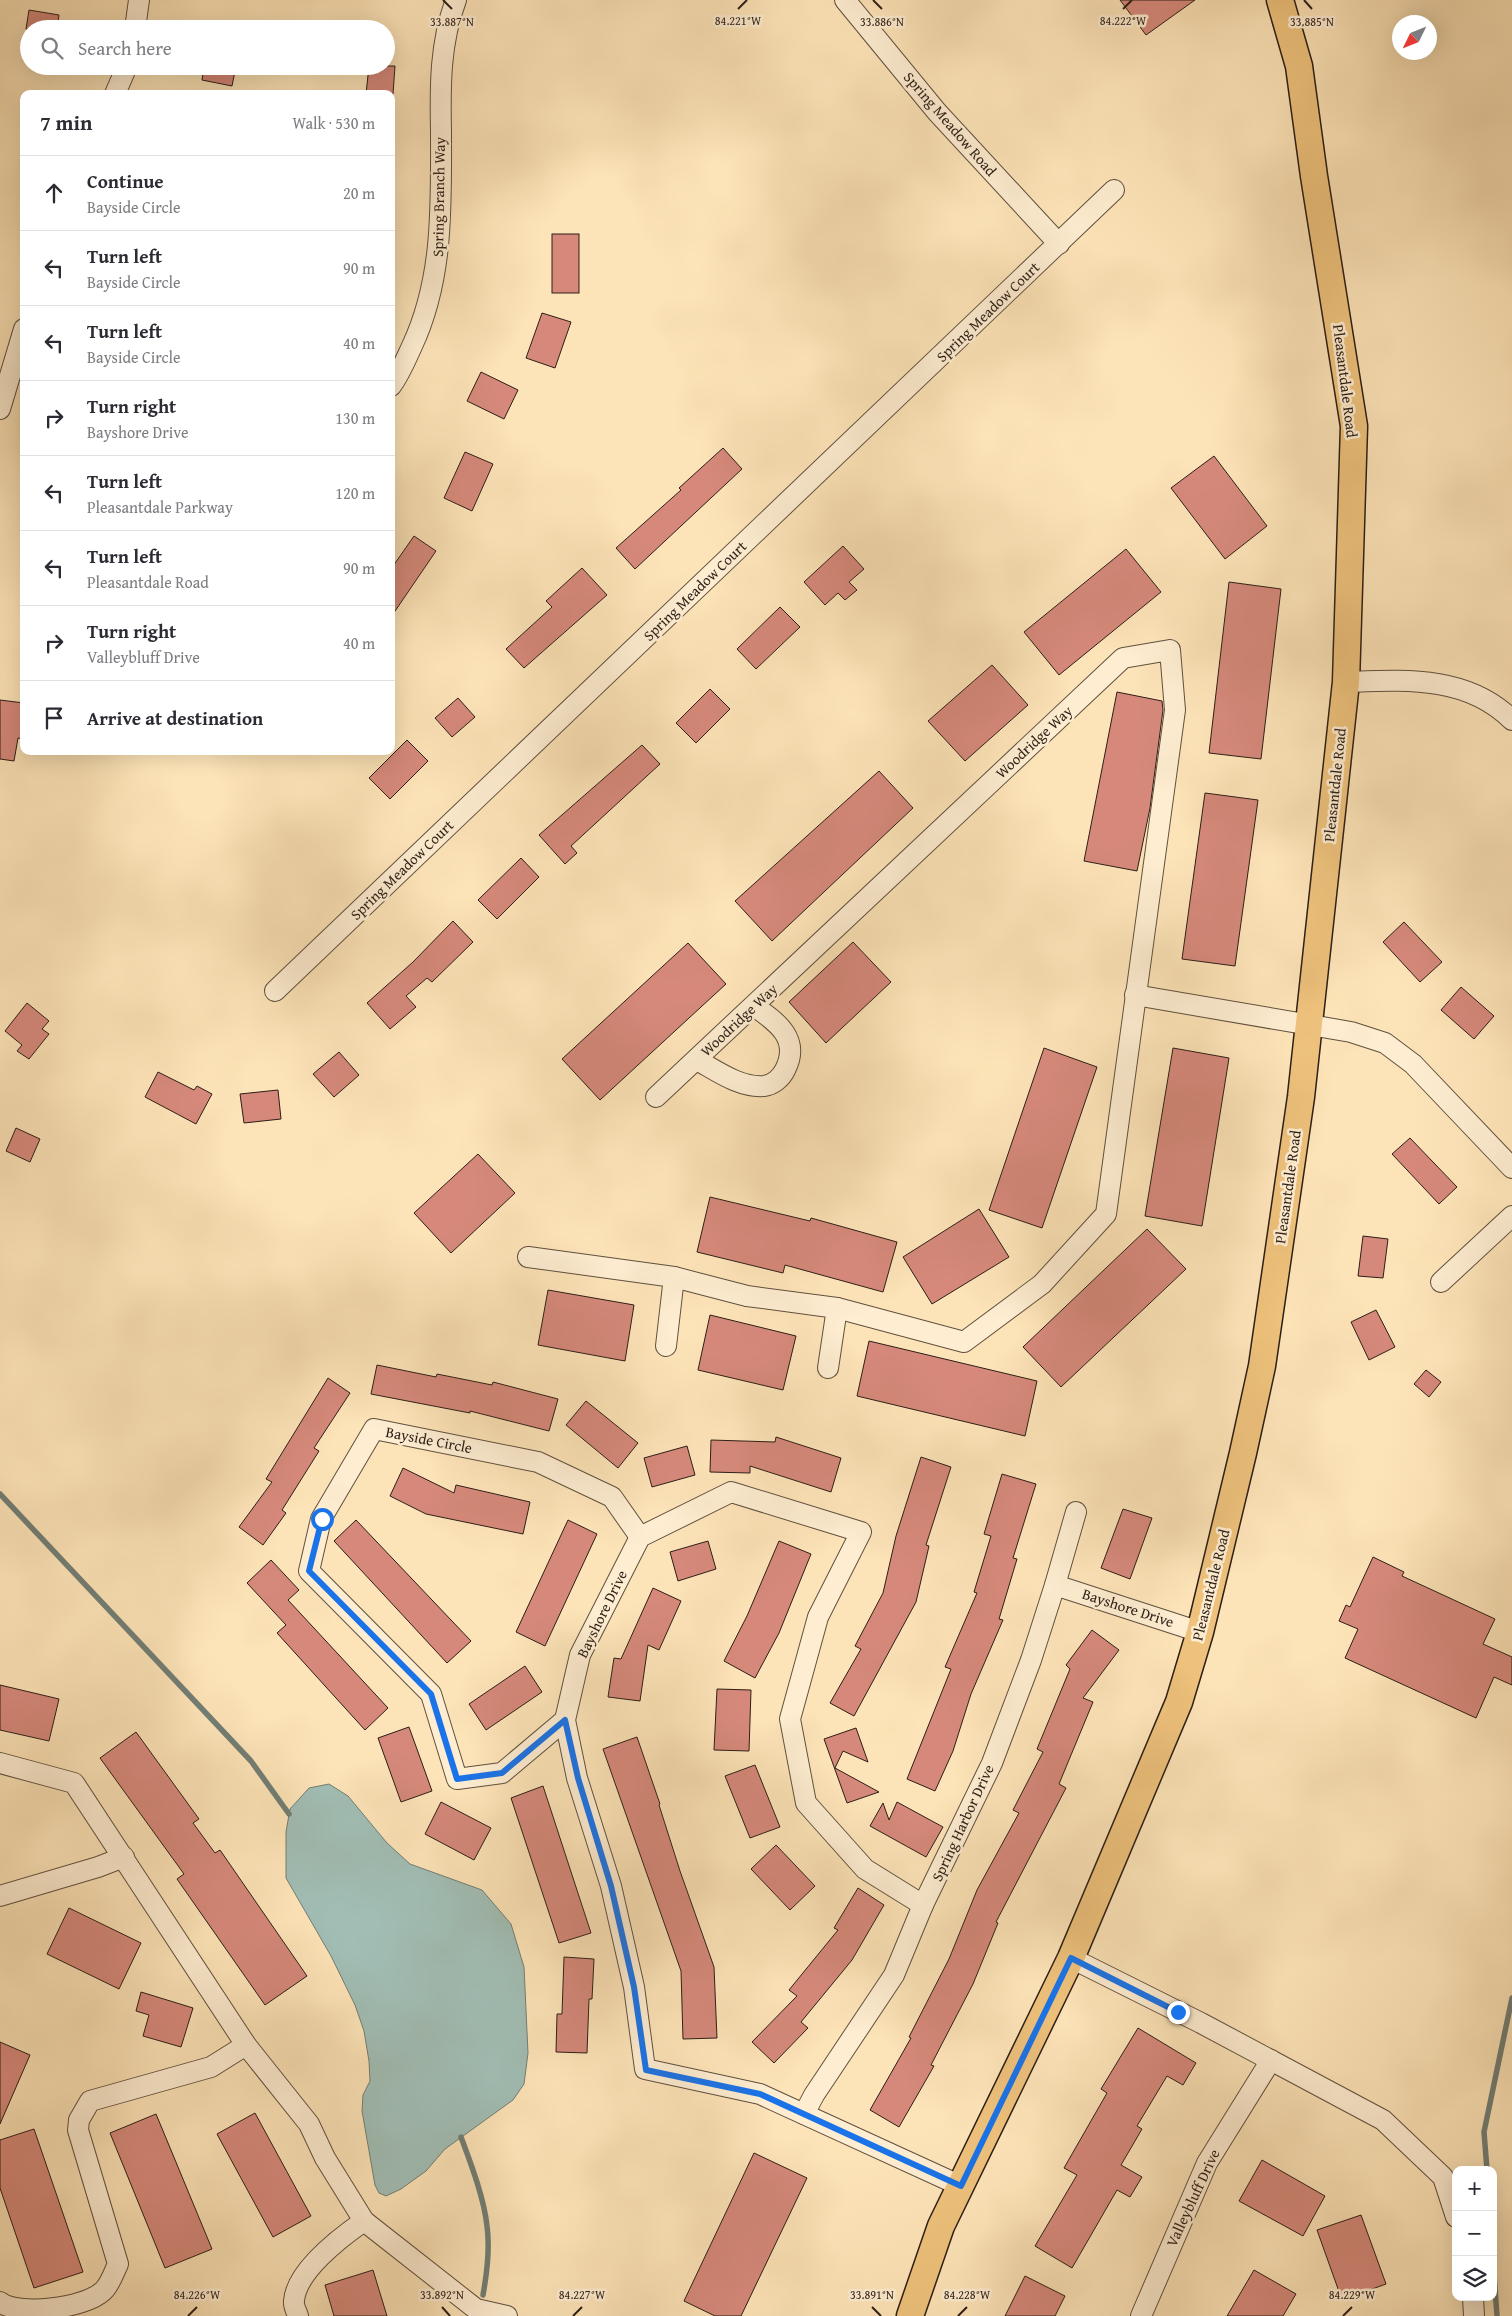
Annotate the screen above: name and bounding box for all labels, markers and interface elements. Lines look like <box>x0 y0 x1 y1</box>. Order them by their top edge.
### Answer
text: 84.221°W <box>715 12 762 29</box>
text: 84.222°W <box>1100 12 1147 29</box>
text: 33.887°N <box>430 13 474 30</box>
text: 33.886°N <box>860 13 904 30</box>
text: 33.885°N <box>1290 13 1334 30</box>
north arrow <box>1392 15 1437 60</box>
search box <box>20 20 395 75</box>
icon: search <box>38 34 66 62</box>
text: Search here <box>78 34 172 62</box>
street label: Spring Meadow Road <box>899 67 1002 180</box>
text: 7 min <box>40 107 92 138</box>
text: Walk · 530 m <box>292 111 375 135</box>
street label: Spring Branch Way <box>427 136 450 257</box>
text: Continue <box>87 167 164 195</box>
icon: ahead <box>40 179 68 207</box>
text: 20 m <box>343 181 375 205</box>
text: Bayside Circle <box>87 195 180 219</box>
text: Turn left <box>87 242 162 270</box>
icon: left <box>40 254 68 282</box>
text: 90 m <box>343 256 375 280</box>
street label: Spring Meadow Court <box>931 256 1044 367</box>
text: Bayside Circle <box>87 270 180 294</box>
text: Turn left <box>87 317 162 345</box>
street label: Pleasantdale Road <box>1328 323 1363 439</box>
icon: left <box>40 329 68 357</box>
text: 40 m <box>343 331 375 355</box>
text: Bayside Circle <box>87 345 180 369</box>
text: Turn right <box>87 392 176 420</box>
icon: right <box>40 404 68 432</box>
text: 130 m <box>335 406 375 430</box>
text: Bayshore Drive <box>87 420 188 444</box>
text: Turn left <box>87 467 162 495</box>
icon: left <box>40 479 68 507</box>
text: 120 m <box>335 481 375 505</box>
text: Pleasantdale Parkway <box>87 495 233 519</box>
street label: Spring Meadow Court <box>638 535 751 646</box>
text: Turn left <box>87 542 162 570</box>
icon: left <box>40 554 68 582</box>
text: 90 m <box>343 556 375 580</box>
text: Pleasantdale Road <box>87 570 209 594</box>
text: Turn right <box>87 617 176 645</box>
icon: right <box>40 629 68 657</box>
text: 40 m <box>343 631 375 655</box>
text: Valleybluff Drive <box>87 645 200 669</box>
street label: Woodridge Way <box>991 700 1077 783</box>
icon: arrive <box>40 704 68 732</box>
text: Arrive at destination <box>87 704 263 732</box>
street label: Pleasantdale Road <box>1318 727 1351 843</box>
street label: Spring Meadow Court <box>345 814 458 925</box>
street label: Woodridge Way <box>696 978 782 1061</box>
street label: Pleasantdale Road <box>1269 1129 1306 1245</box>
street label: Bayside Circle <box>384 1421 474 1458</box>
route start <box>311 1508 334 1531</box>
street label: Pleasantdale Road <box>1187 1527 1235 1643</box>
street label: Bayshore Drive <box>571 1566 632 1661</box>
street label: Bayshore Drive <box>1080 1583 1177 1632</box>
street label: Spring Harbor Drive <box>926 1761 999 1885</box>
route end <box>1167 2001 1190 2024</box>
street label: Valleybluff Drive <box>1161 2145 1224 2250</box>
map controls <box>1452 2166 1497 2301</box>
button: + <box>1452 2166 1497 2211</box>
button: − <box>1452 2211 1497 2256</box>
button: layers <box>1452 2256 1497 2301</box>
text: 84.226°W <box>174 2286 221 2303</box>
text: 33.892°N <box>420 2286 464 2303</box>
text: 84.227°W <box>559 2286 606 2303</box>
text: 33.891°N <box>850 2286 894 2303</box>
text: 84.228°W <box>944 2286 991 2303</box>
text: 84.229°W <box>1329 2286 1376 2303</box>

